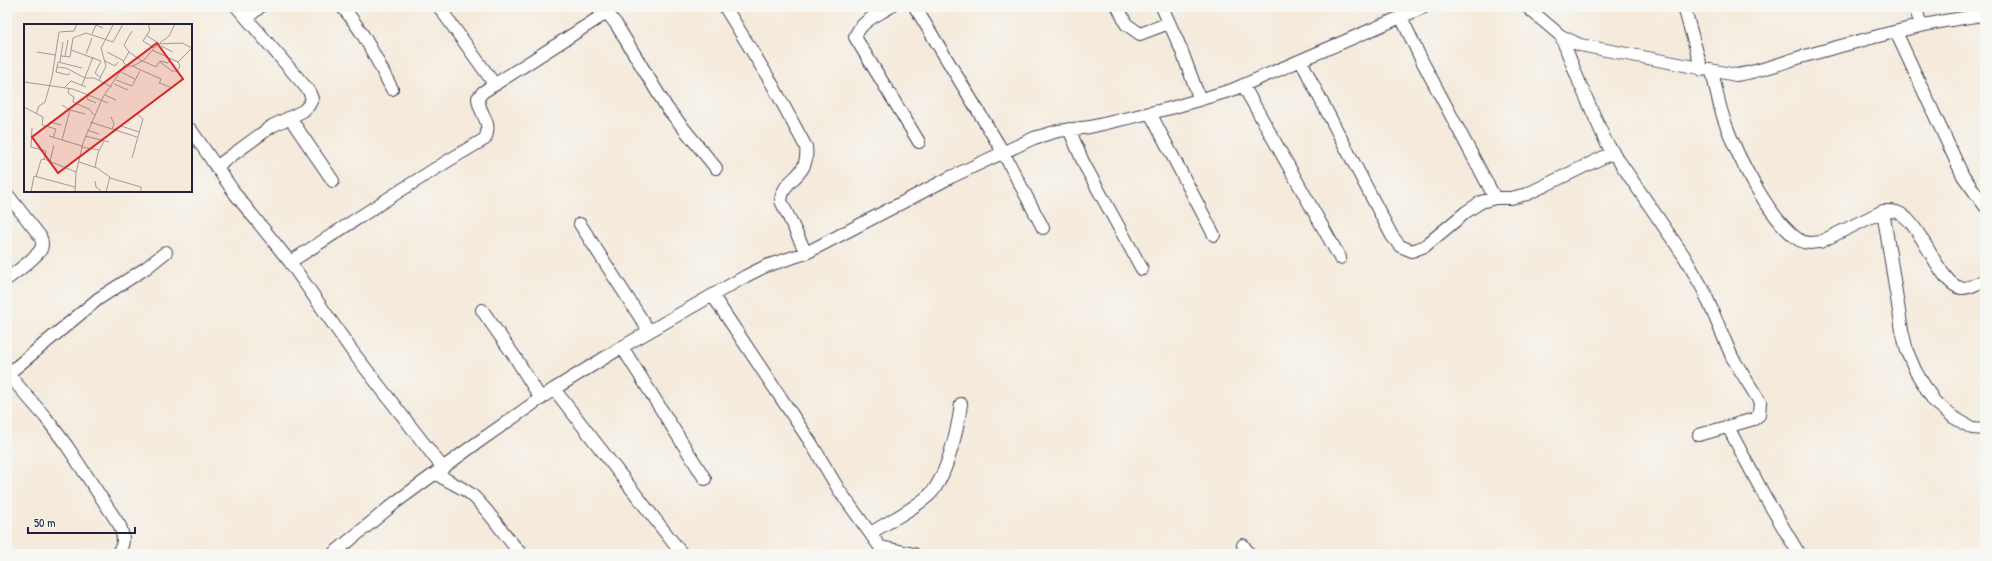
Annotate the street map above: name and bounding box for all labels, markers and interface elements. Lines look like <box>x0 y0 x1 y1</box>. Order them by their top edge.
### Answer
inset map <box>24 24 192 192</box>
scale bar <box>28 509 135 535</box>
text: 50 m <box>34 514 55 531</box>

